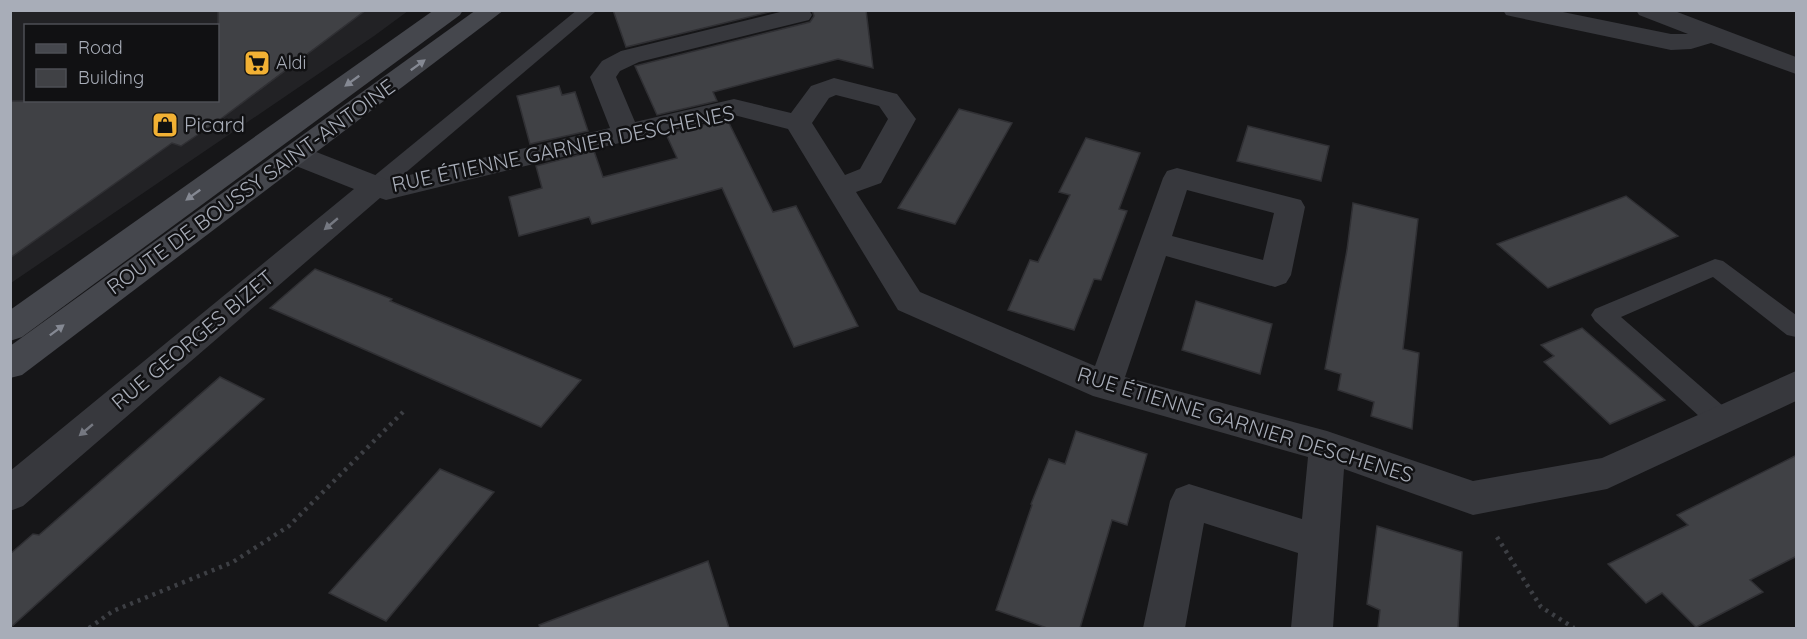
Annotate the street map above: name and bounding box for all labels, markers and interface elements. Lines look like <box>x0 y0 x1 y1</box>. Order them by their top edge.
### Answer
legend <box>24 24 219 102</box>
text: Road <box>78 36 123 59</box>
supermarket icon: Aldi <box>242 48 272 78</box>
place label: Aldi <box>276 51 306 74</box>
one-way arrow <box>409 59 425 71</box>
text: Building <box>78 66 144 89</box>
street label: ROUTE DE BOUSSY SAINT-ANTOINE <box>101 73 400 300</box>
one-way arrow <box>344 75 360 87</box>
street label: RUE ÉTIENNE GARNIER DESCHENES <box>389 99 737 197</box>
shop icon: Picard <box>150 110 180 140</box>
place label: Picard <box>184 111 245 137</box>
one-way arrow <box>186 189 202 201</box>
one-way arrow <box>323 217 339 230</box>
street label: RUE GEORGES BIZET <box>106 264 279 415</box>
one-way arrow <box>50 324 65 336</box>
street label: RUE ÉTIENNE GARNIER DESCHENES <box>1074 360 1416 488</box>
one-way arrow <box>78 424 94 437</box>

